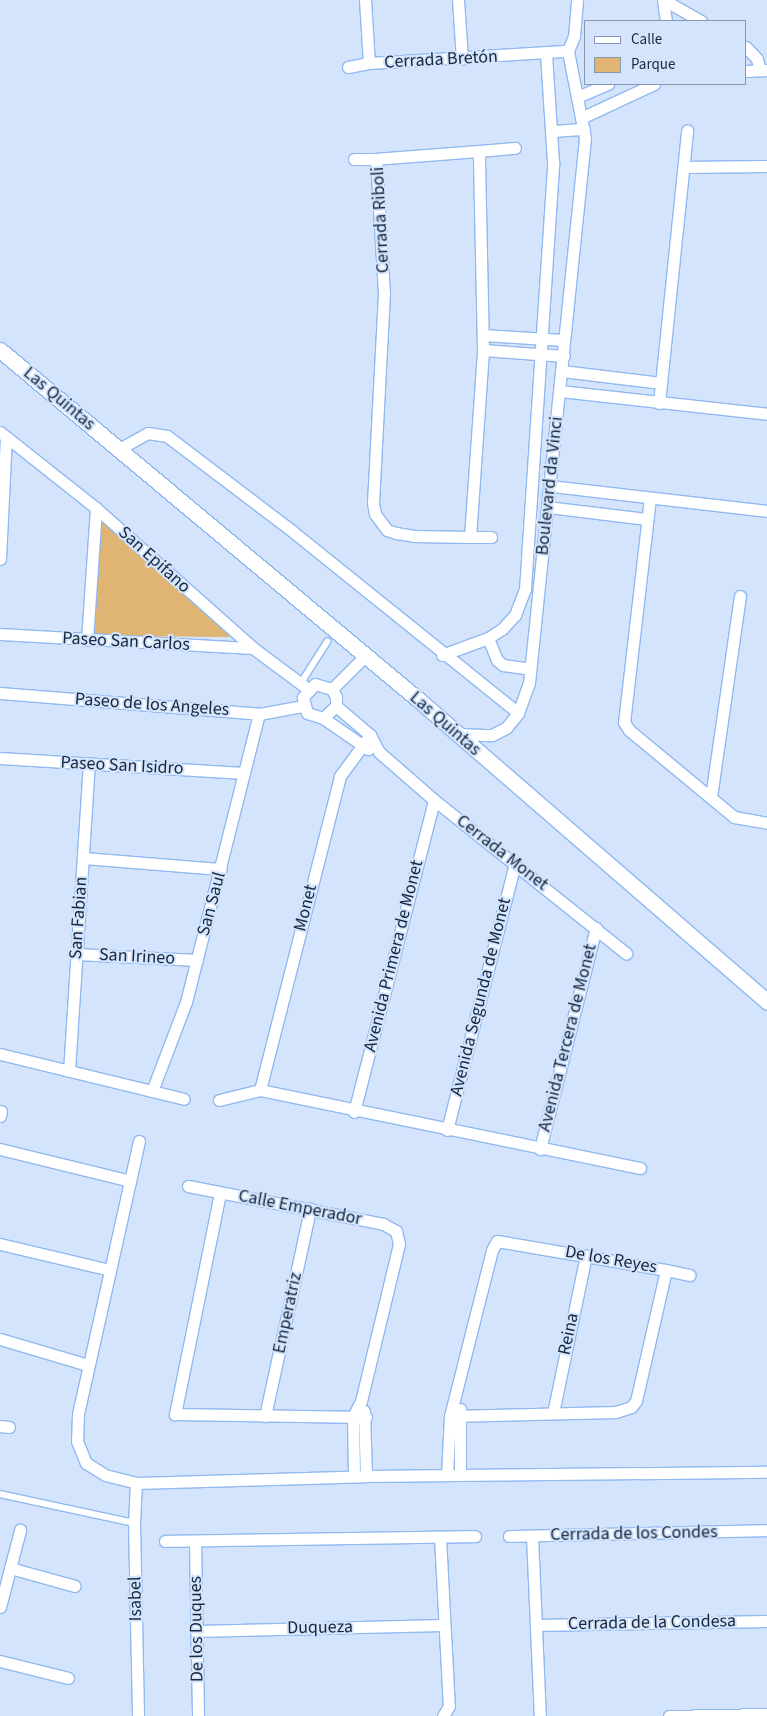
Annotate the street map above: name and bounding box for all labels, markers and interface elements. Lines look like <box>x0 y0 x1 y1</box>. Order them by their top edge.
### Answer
legend <box>584 20 747 85</box>
text: Calle <box>631 29 662 50</box>
street label: Cerrada Bretón <box>384 46 498 74</box>
text: Parque <box>631 54 675 75</box>
street label: Cerrada Riboli <box>367 166 395 274</box>
street label: Las Quintas <box>19 363 99 435</box>
street label: Boulevard da Vinci <box>532 416 568 556</box>
street label: San Epifano <box>113 522 195 598</box>
street label: Paseo San Carlos <box>62 628 190 656</box>
street label: Las Quintas <box>405 687 485 761</box>
street label: Paseo de los Angeles <box>74 689 230 721</box>
street label: Paseo San Isidro <box>60 752 184 780</box>
street label: Cerrada Monet <box>452 810 552 896</box>
street label: Avenida Primera de Monet <box>360 858 428 1054</box>
street label: San Saul <box>193 870 231 938</box>
street label: San Fabian <box>65 876 93 960</box>
street label: Monet <box>290 882 322 934</box>
street label: Avenida Segunda de Monet <box>446 896 516 1098</box>
street label: Avenida Tercera de Monet <box>534 942 602 1134</box>
street label: San Irineo <box>98 944 176 970</box>
street label: Calle Emperador <box>236 1185 364 1231</box>
street label: De los Reyes <box>563 1241 659 1279</box>
street label: Emperatriz <box>269 1270 307 1356</box>
street label: Reina <box>554 1311 584 1357</box>
street label: Cerrada de los Condes <box>550 1522 718 1546</box>
street label: Isabel <box>125 1576 147 1622</box>
street label: De los Duques <box>185 1576 209 1682</box>
street label: Cerrada de la Condesa <box>568 1611 736 1635</box>
street label: Duqueza <box>287 1617 353 1639</box>

